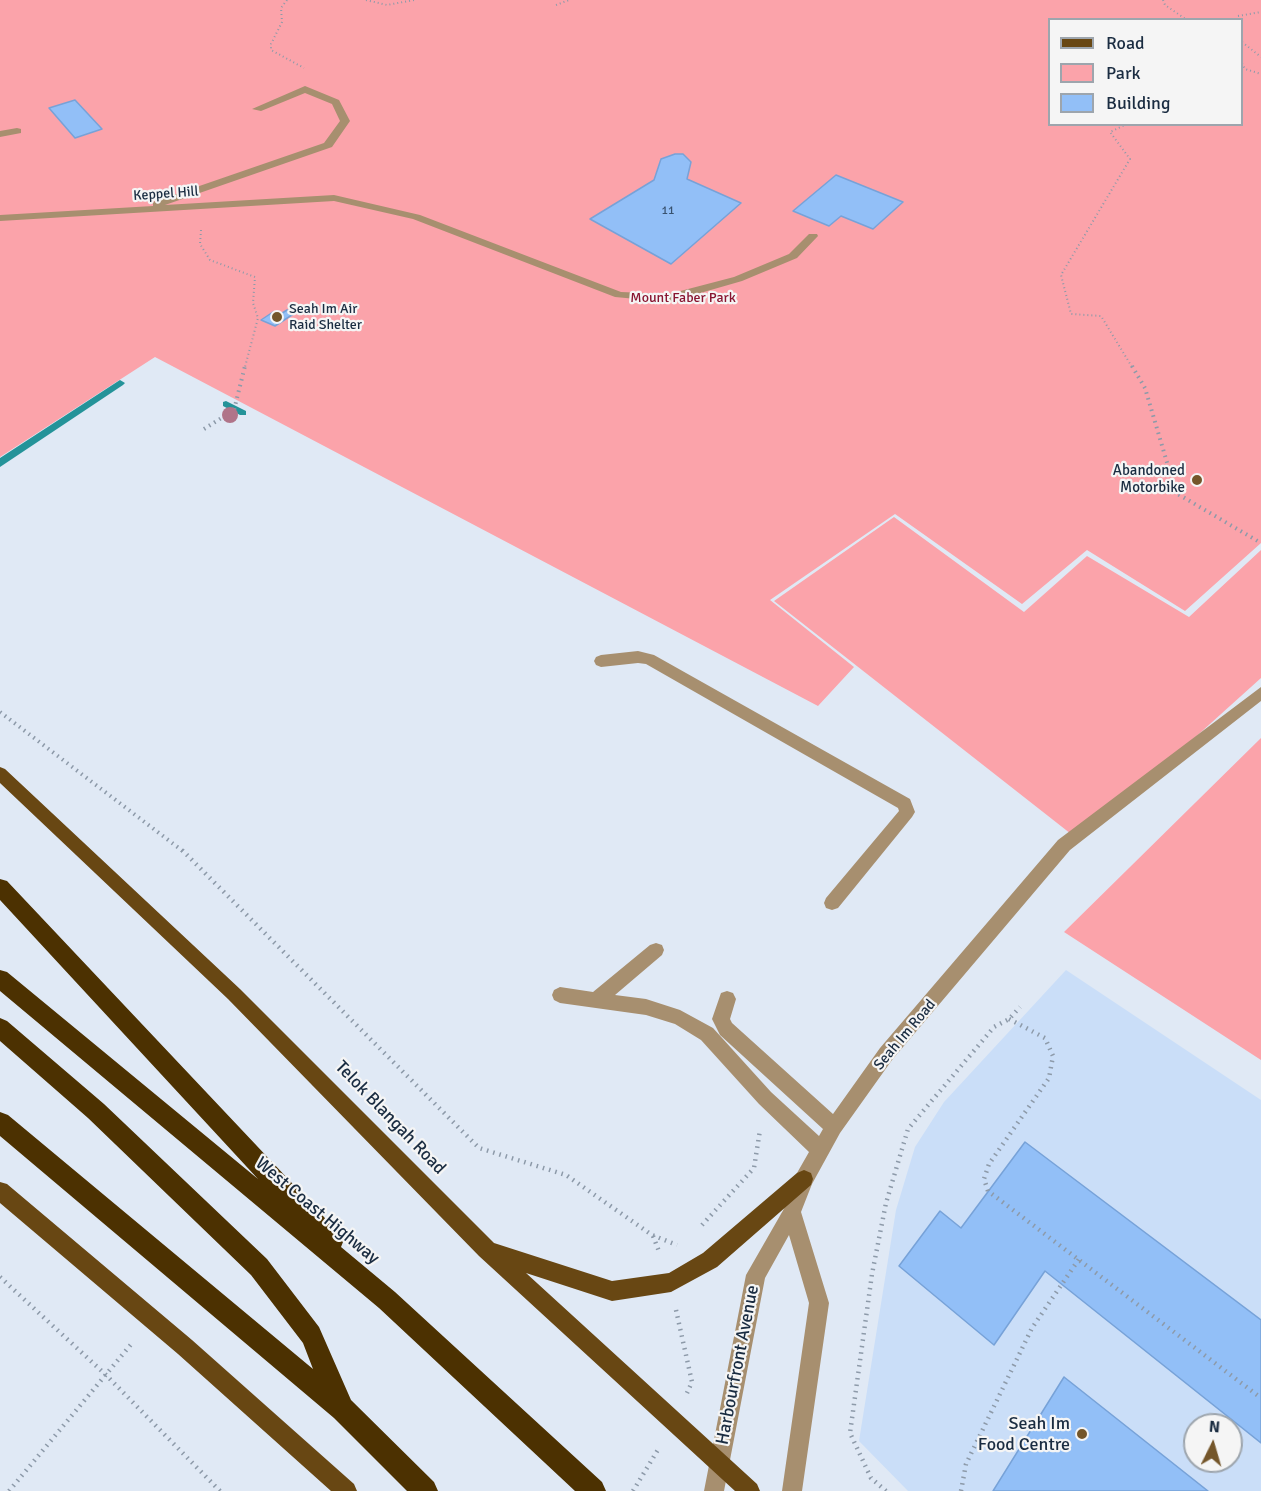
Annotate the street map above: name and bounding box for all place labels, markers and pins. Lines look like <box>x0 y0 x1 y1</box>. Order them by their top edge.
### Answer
place label: Seah Im Air Raid Shelter <box>289 301 362 334</box>
marker: Seah Im Air Raid Shelter <box>270 310 284 324</box>
place label: Abandoned Motorbike <box>1113 462 1185 497</box>
marker: Abandoned Motorbike <box>1190 473 1204 487</box>
place label: Seah Im Food Centre <box>978 1413 1070 1456</box>
marker: Seah Im Food Centre <box>1075 1427 1089 1441</box>

